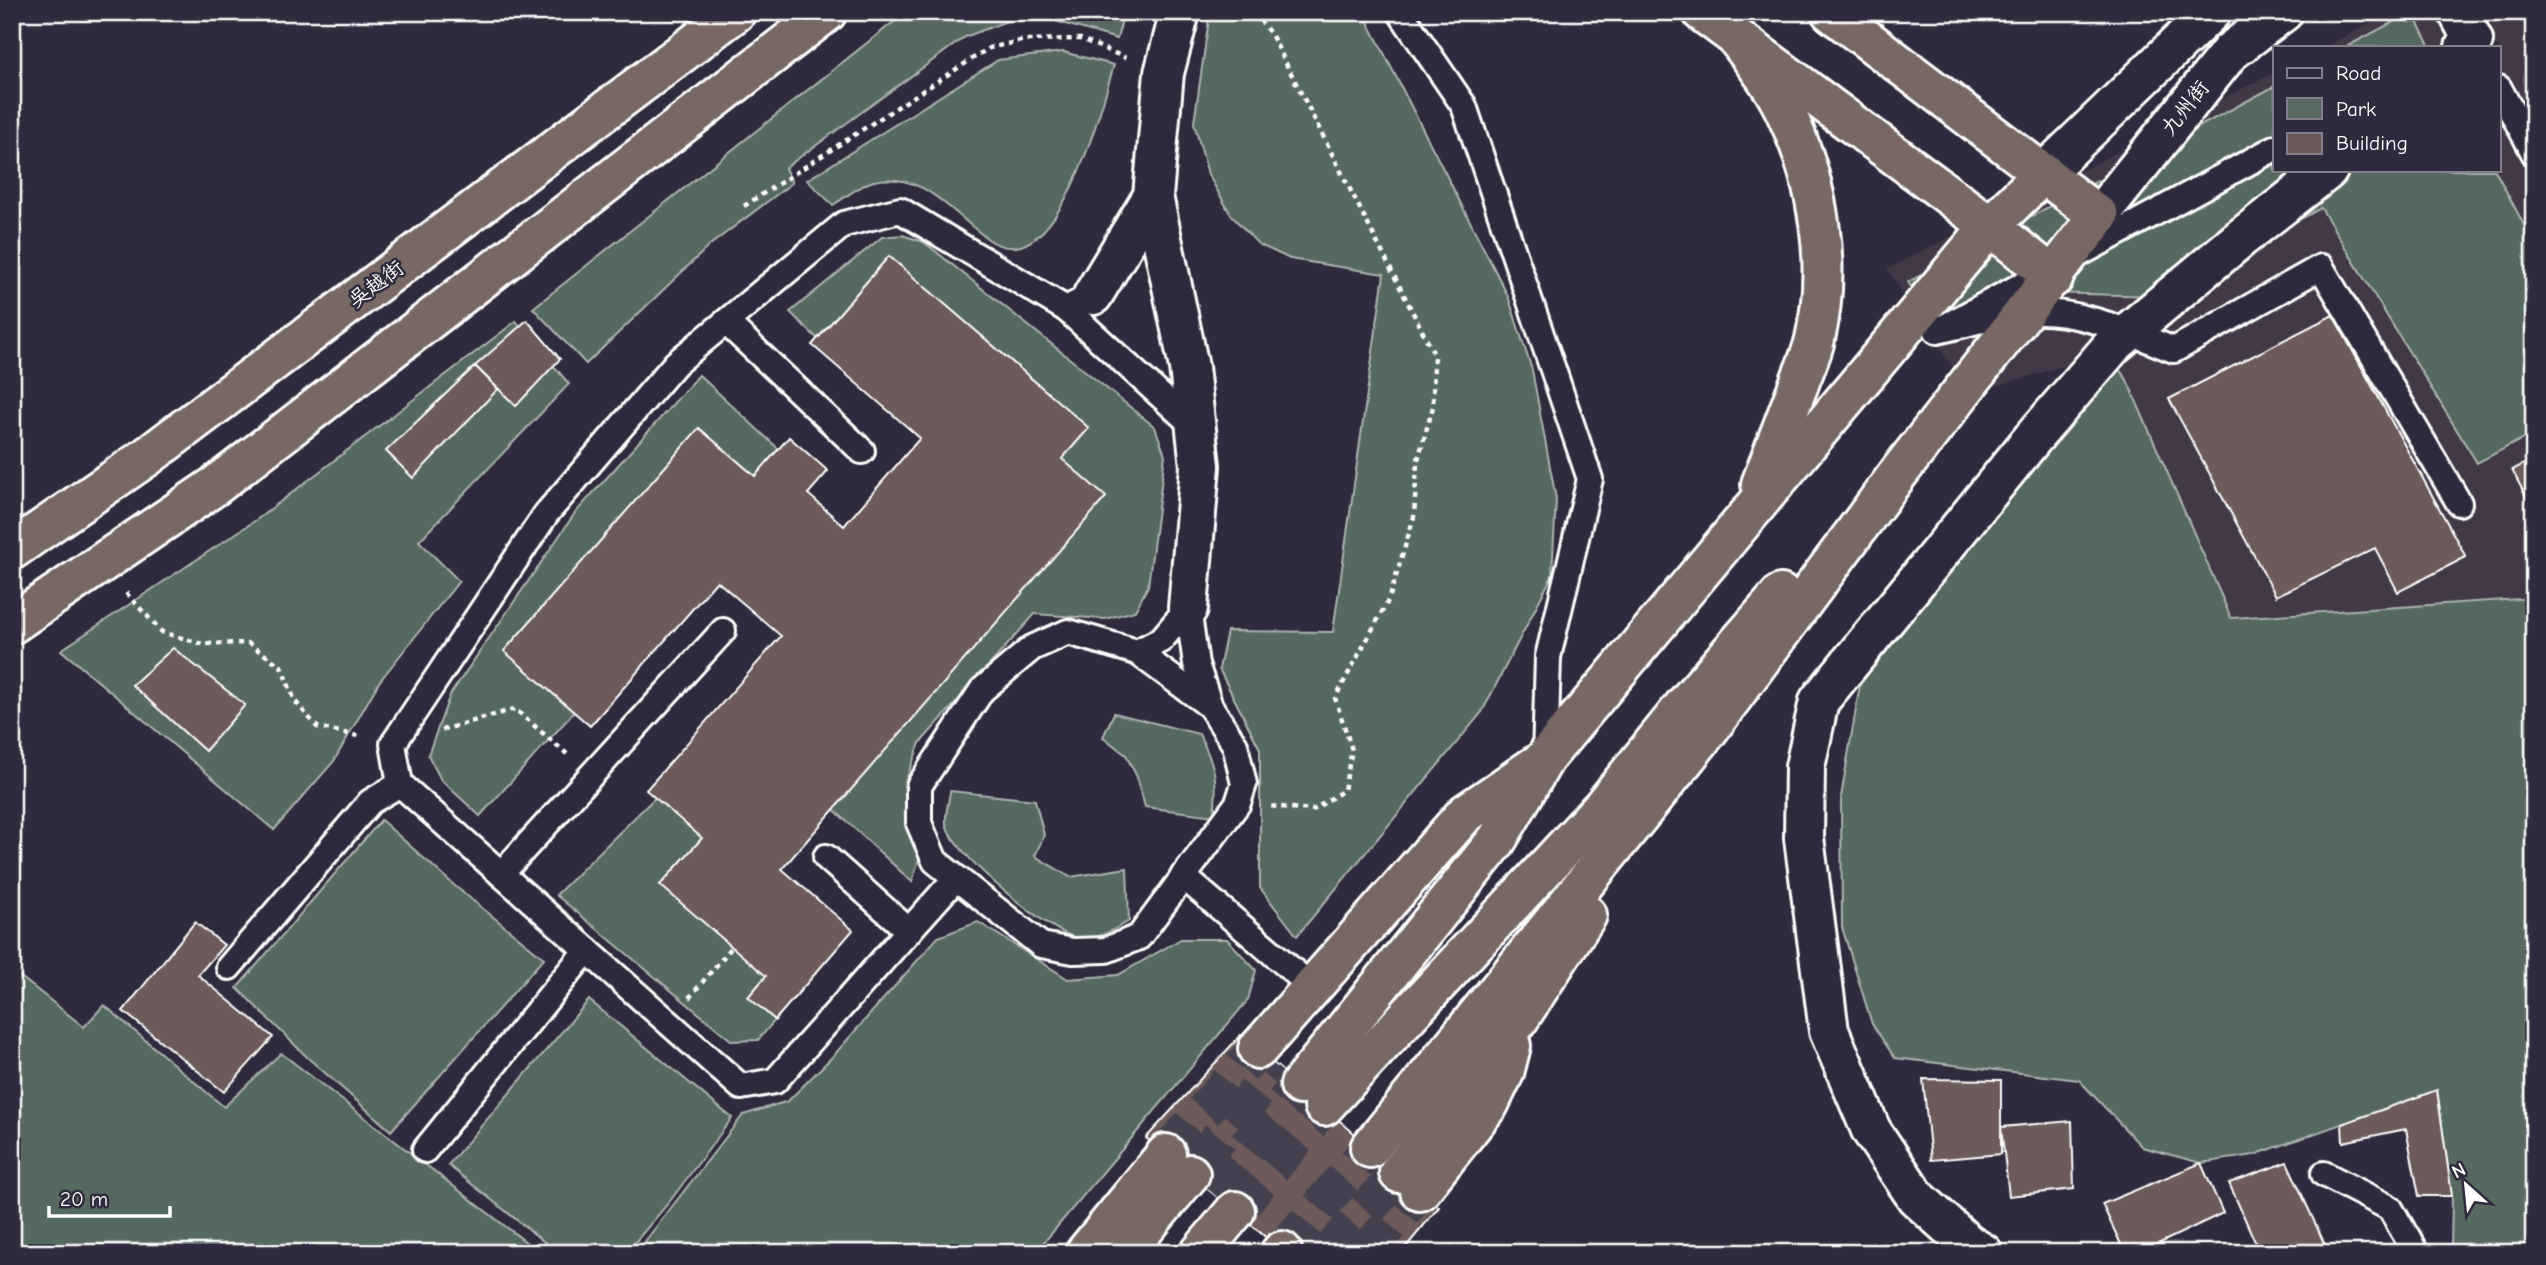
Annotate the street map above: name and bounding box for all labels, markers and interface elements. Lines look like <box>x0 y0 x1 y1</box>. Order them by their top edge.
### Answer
legend <box>2273 46 2500 172</box>
text: Road <box>2336 61 2381 85</box>
street label: 九州街 <box>2156 76 2214 140</box>
text: Park <box>2336 97 2376 121</box>
text: Building <box>2336 131 2408 155</box>
street label: 吴越街 <box>344 255 408 313</box>
north arrow <box>2430 1150 2500 1220</box>
text: N <box>2448 1158 2469 1183</box>
scale bar <box>49 1174 170 1218</box>
text: 20 m <box>60 1187 108 1211</box>

